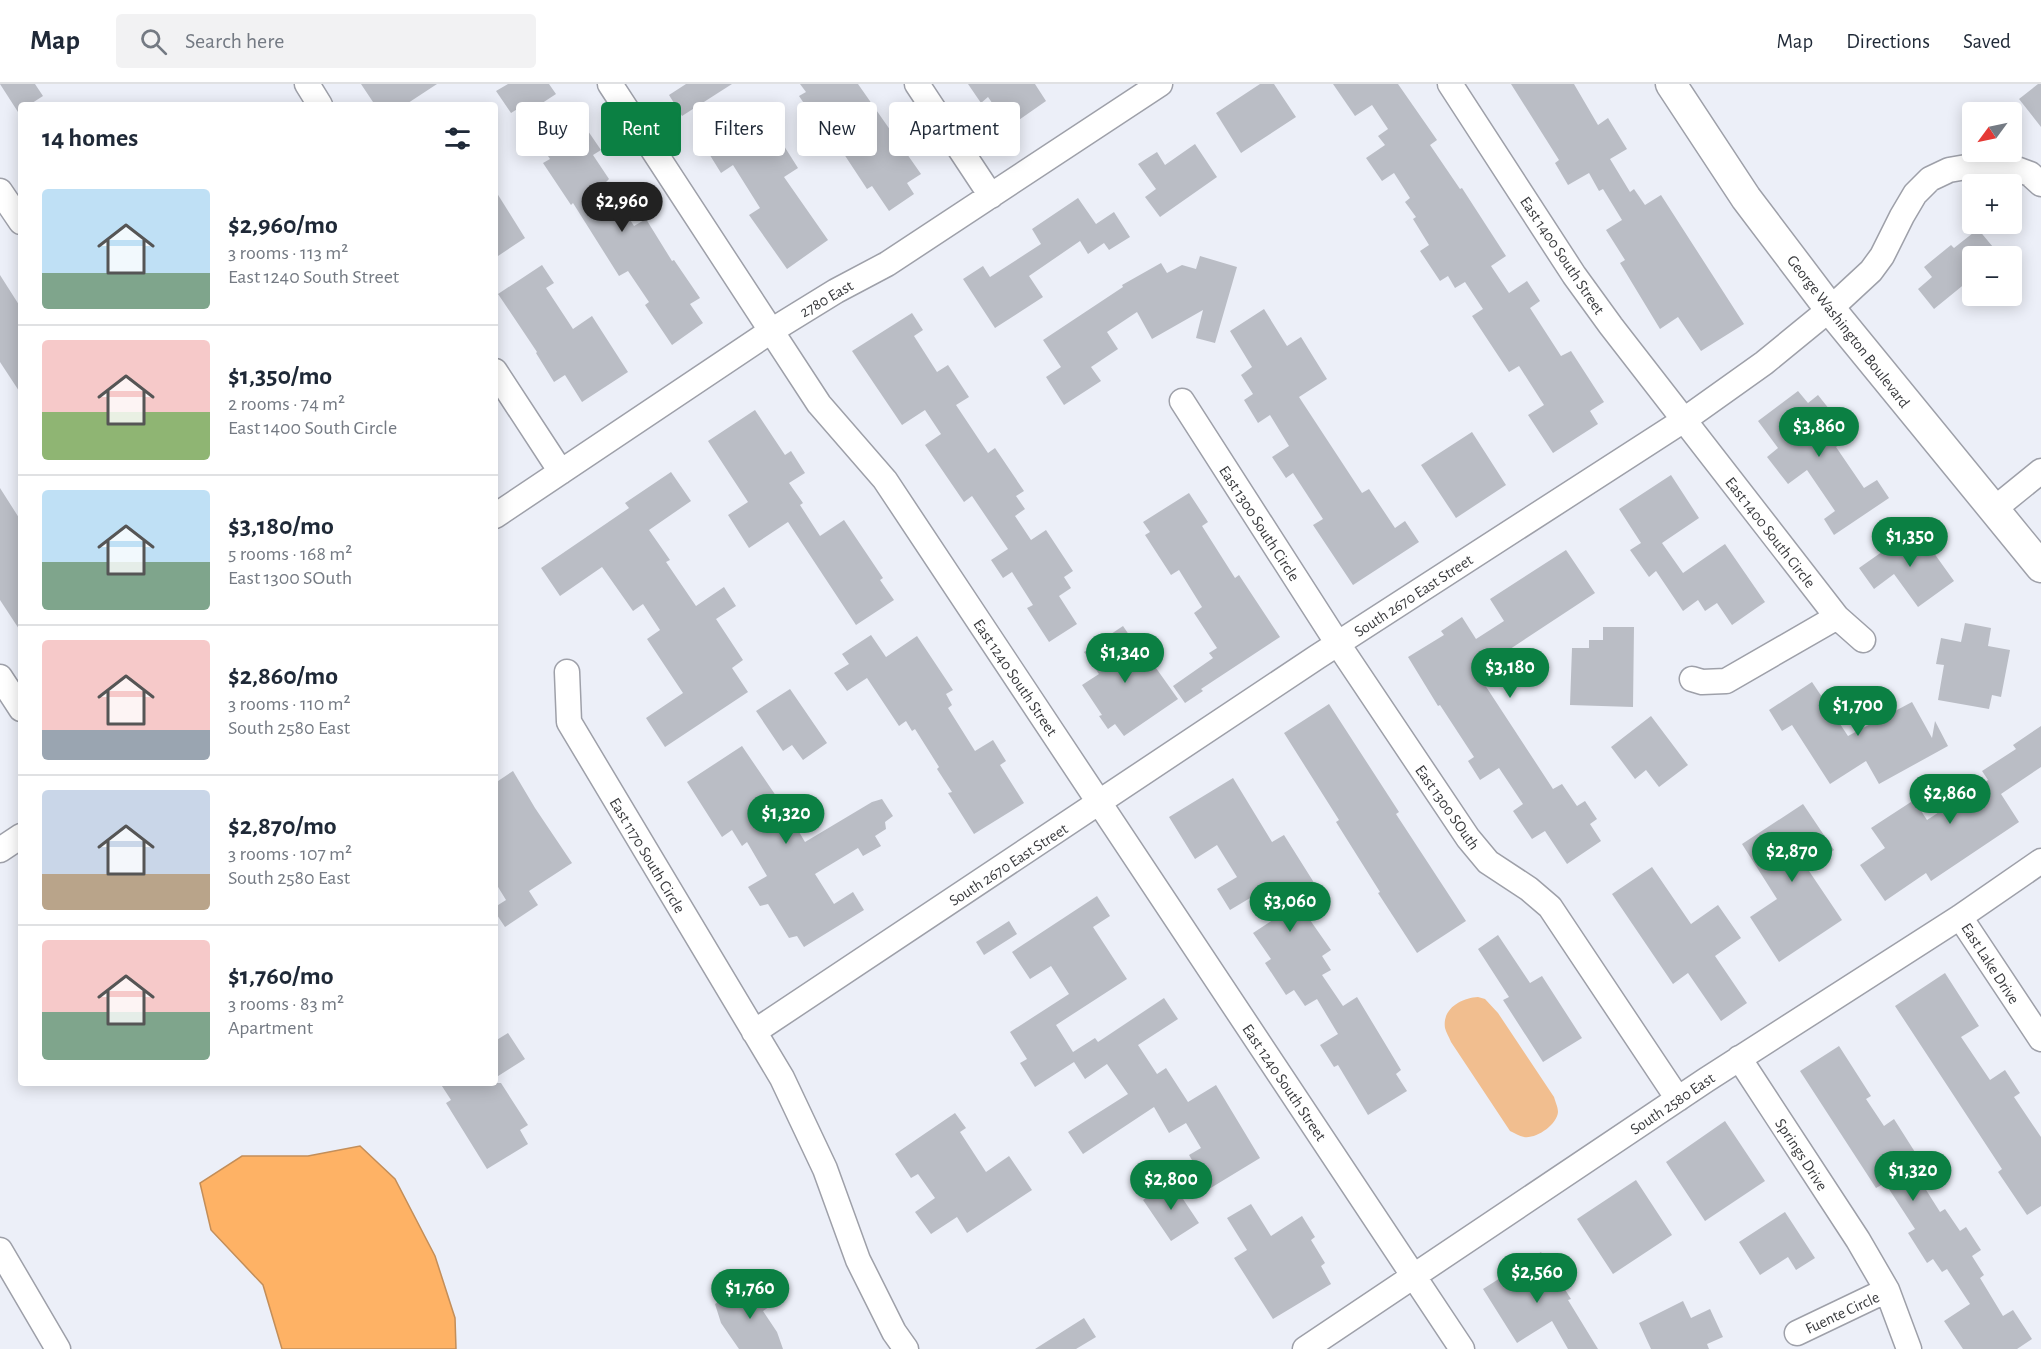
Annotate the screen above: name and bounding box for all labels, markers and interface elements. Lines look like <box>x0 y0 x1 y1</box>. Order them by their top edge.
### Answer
search box <box>116 14 536 68</box>
icon: search <box>137 25 170 58</box>
text: Map <box>30 27 80 55</box>
text: Search here <box>185 30 284 52</box>
text: Map <box>1777 31 1813 52</box>
text: Directions <box>1846 31 1930 52</box>
text: Saved <box>1963 31 2011 52</box>
chip: Buy <box>516 102 589 156</box>
chip: Rent <box>601 102 681 156</box>
chip: Filters <box>693 102 785 156</box>
chip: New <box>797 102 877 156</box>
chip: Apartment <box>889 102 1020 156</box>
north arrow <box>1962 102 2022 162</box>
map controls <box>1962 102 2022 306</box>
icon: filters <box>441 122 474 155</box>
text: 14 homes <box>42 125 138 151</box>
button: + <box>1962 174 2022 234</box>
pin: $2,960 <box>573 182 671 233</box>
text: $2,960 <box>596 191 648 211</box>
street label: East 1400 South Street <box>1517 194 1607 317</box>
text: $2,960/mo <box>228 212 338 238</box>
icon: home <box>90 213 162 285</box>
text: 3 rooms · 113 m² <box>228 243 348 263</box>
button: − <box>1962 246 2022 306</box>
street label: George Washington Boulevard <box>1784 252 1913 411</box>
text: East 1240 South Street <box>228 267 399 287</box>
street label: 2780 East <box>797 277 856 320</box>
text: $1,350/mo <box>228 363 332 389</box>
icon: home <box>90 364 162 436</box>
text: 2 rooms · 74 m² <box>228 394 345 414</box>
pin: $3,860 <box>1770 407 1868 458</box>
text: $3,860 <box>1793 416 1845 436</box>
text: East 1400 South Circle <box>228 418 397 438</box>
street label: East 1300 South Circle <box>1216 463 1302 584</box>
street label: East 1400 South Circle <box>1722 474 1818 591</box>
text: $3,180/mo <box>228 513 334 539</box>
icon: home <box>90 514 162 586</box>
pin: $1,350 <box>1861 517 1959 568</box>
text: $1,350 <box>1886 526 1934 546</box>
text: 5 rooms · 168 m² <box>228 544 352 564</box>
street label: South 2670 East Street <box>1351 552 1476 640</box>
text: East 1300 SOuth <box>228 568 352 588</box>
street label: East 1240 South Street <box>970 616 1060 739</box>
pin: $1,340 <box>1076 633 1174 684</box>
text: $1,340 <box>1100 642 1150 662</box>
pin: $3,180 <box>1461 648 1559 699</box>
text: $3,180 <box>1485 657 1535 677</box>
text: $2,860/mo <box>228 663 338 689</box>
icon: home <box>90 664 162 736</box>
pin: $1,700 <box>1809 686 1907 737</box>
text: 3 rooms · 110 m² <box>228 694 351 714</box>
text: $1,700 <box>1833 695 1883 715</box>
text: South 2580 East <box>228 718 350 738</box>
street label: East 1300 SOuth <box>1412 762 1482 853</box>
pin: $2,860 <box>1901 774 1999 825</box>
text: $2,860 <box>1924 783 1976 803</box>
pin: $1,320 <box>737 794 835 845</box>
street label: East 1170 South Circle <box>606 795 688 916</box>
text: $1,320 <box>761 803 811 823</box>
text: $2,870/mo <box>228 813 337 839</box>
icon: home <box>90 814 162 886</box>
street label: South 2670 East Street <box>946 821 1071 909</box>
pin: $2,870 <box>1743 832 1841 883</box>
text: $2,870 <box>1766 841 1818 861</box>
text: 3 rooms · 107 m² <box>228 844 352 864</box>
text: South 2580 East <box>228 868 350 888</box>
pin: $3,060 <box>1241 882 1339 933</box>
text: $3,060 <box>1264 891 1316 911</box>
street label: East Lake Drive <box>1958 920 2022 1007</box>
text: $1,760/mo <box>228 963 334 989</box>
icon: home <box>90 964 162 1036</box>
text: 3 rooms · 83 m² <box>228 994 344 1014</box>
text: Apartment <box>228 1018 313 1038</box>
street label: East 1240 South Street <box>1239 1021 1329 1144</box>
street label: South 2580 East <box>1628 1070 1718 1138</box>
street label: Springs Drive <box>1772 1116 1830 1193</box>
pin: $1,320 <box>1864 1151 1962 1202</box>
pin: $2,800 <box>1122 1160 1220 1211</box>
text: $1,320 <box>1888 1160 1938 1180</box>
text: $2,800 <box>1144 1169 1198 1189</box>
pin: $2,560 <box>1488 1253 1586 1304</box>
text: $2,560 <box>1511 1262 1563 1282</box>
pin: $1,760 <box>701 1269 799 1320</box>
text: $1,760 <box>725 1278 775 1298</box>
street label: Fuente Circle <box>1803 1289 1882 1337</box>

